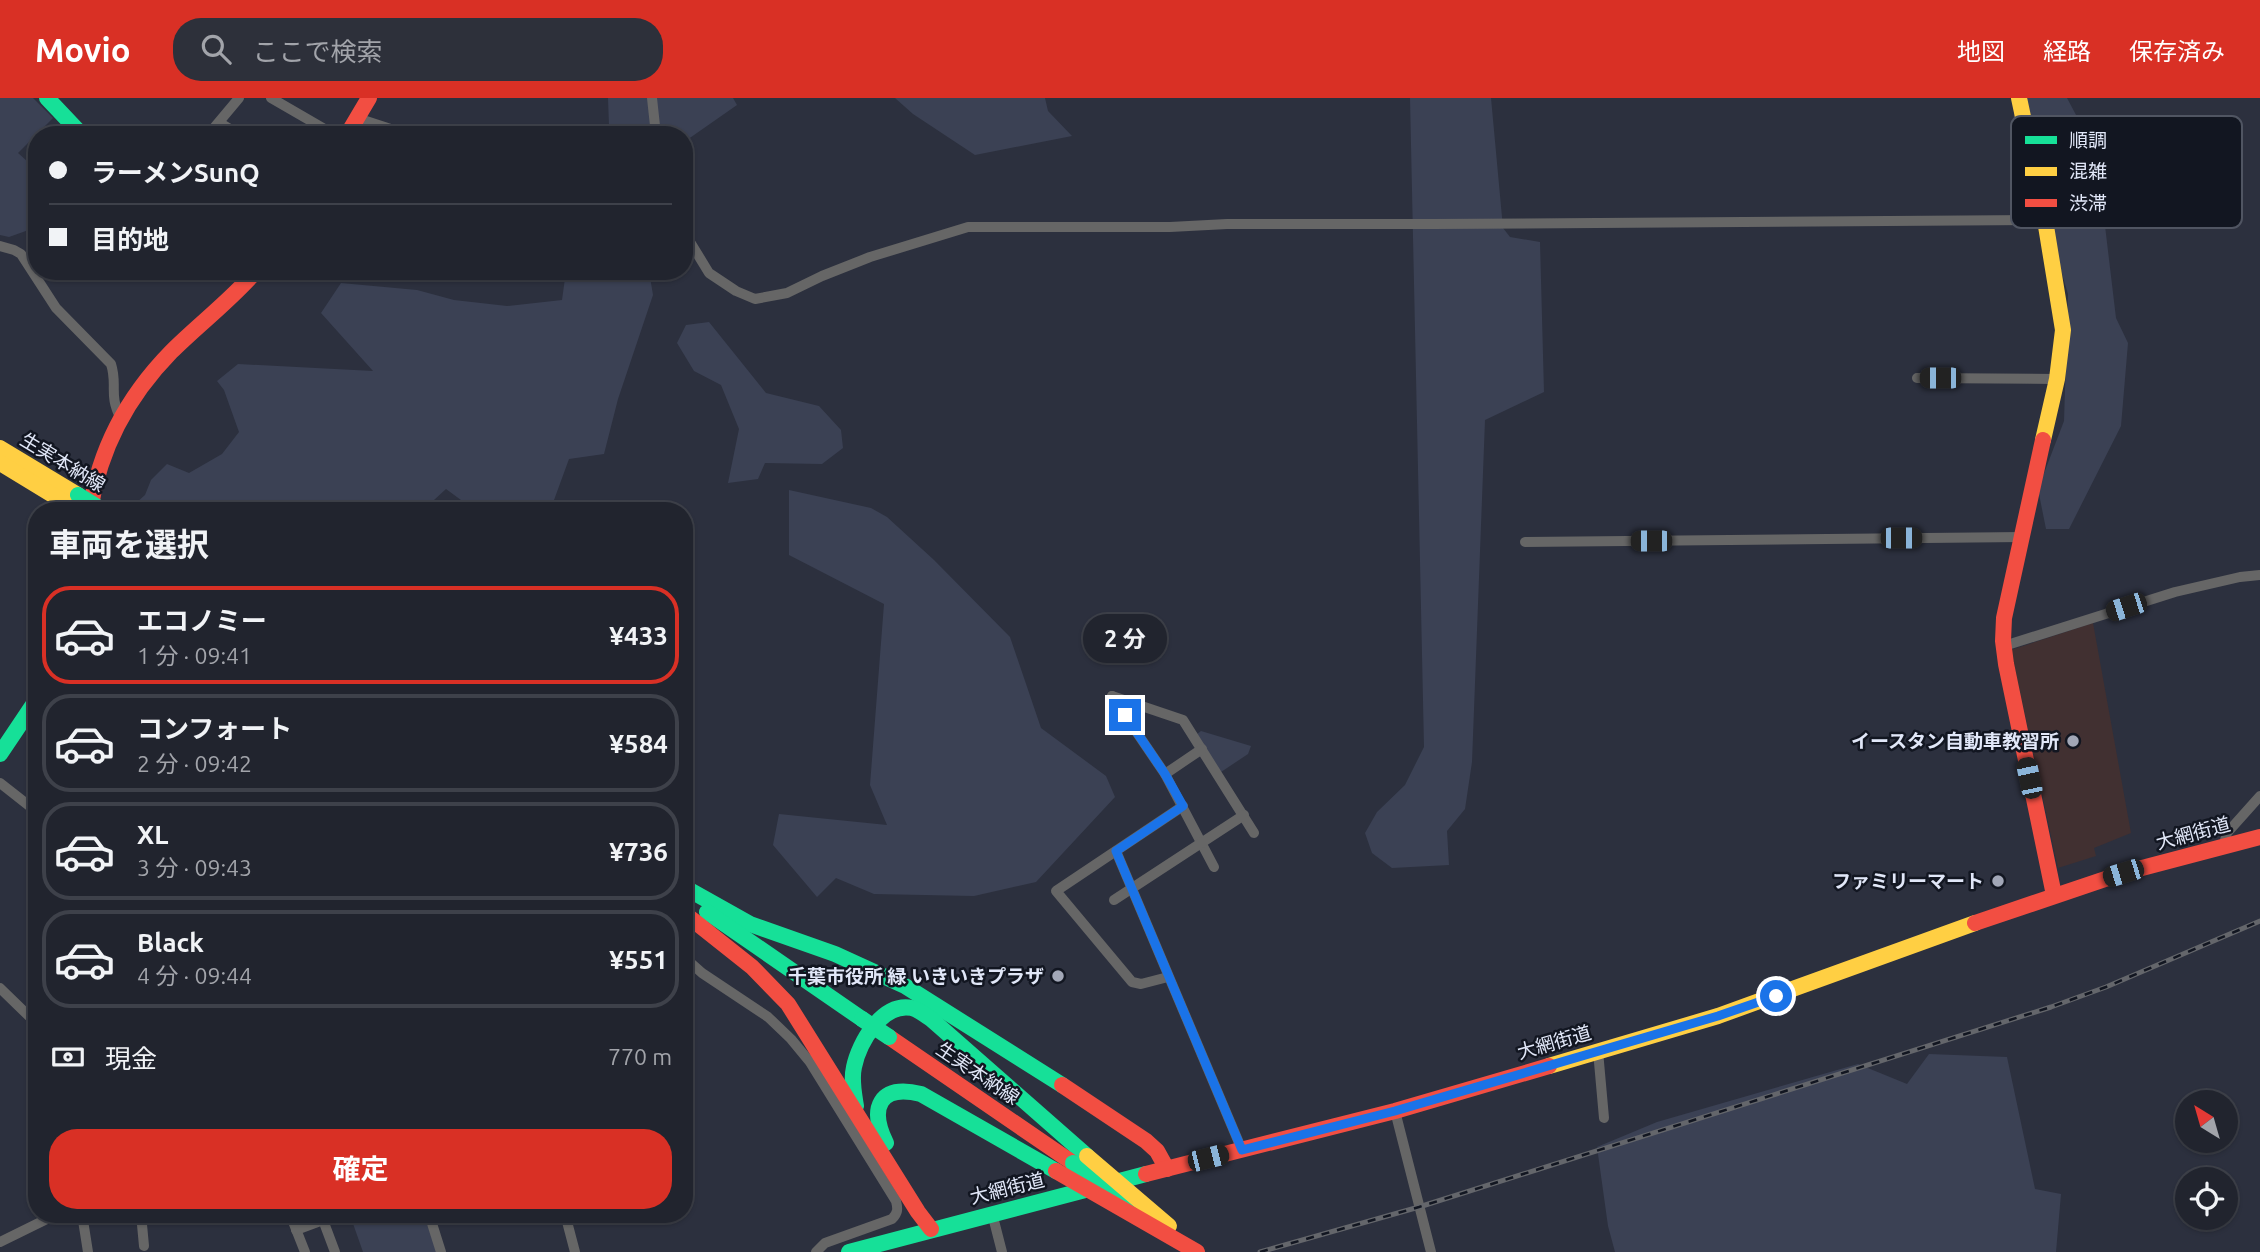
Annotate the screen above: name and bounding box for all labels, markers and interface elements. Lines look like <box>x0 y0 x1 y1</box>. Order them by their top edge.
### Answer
search box <box>173 18 663 81</box>
icon: search <box>197 30 235 68</box>
text: Movio <box>35 31 131 68</box>
text: ここで検索 <box>253 37 383 66</box>
text: 地図 <box>1957 38 2005 65</box>
text: 経路 <box>2043 38 2091 65</box>
text: 保存済み <box>2129 38 2225 65</box>
legend <box>2011 116 2242 228</box>
text: 順調 <box>2069 129 2107 151</box>
text: ラーメンSunQ <box>91 158 260 187</box>
text: 混雑 <box>2069 160 2107 182</box>
text: 渋滞 <box>2069 192 2107 214</box>
text: 目的地 <box>91 225 169 254</box>
car <box>1920 368 1962 389</box>
street label: 生実本納線 <box>17 428 109 496</box>
text: 車両を選択 <box>49 526 209 562</box>
car <box>1881 528 1923 549</box>
car <box>1631 531 1673 552</box>
car <box>2103 591 2150 623</box>
icon: car <box>53 604 116 667</box>
text: エコノミー <box>137 606 267 635</box>
callout: 2 分 <box>1083 614 1167 662</box>
text: ¥433 <box>609 621 668 650</box>
text: 2 分 <box>1104 626 1146 651</box>
text: 1 分 · 09:41 <box>137 643 252 668</box>
route end <box>1109 699 1141 731</box>
icon: car <box>53 712 116 775</box>
text: コンフォート <box>137 714 292 743</box>
text: ¥584 <box>609 729 668 758</box>
place label: イースタン自動車教習所 <box>1851 730 2059 752</box>
marker: イースタン自動車教習所 <box>2065 733 2081 749</box>
text: 2 分 · 09:42 <box>137 751 252 776</box>
car <box>2015 755 2044 801</box>
street label: 大網街道 <box>2153 813 2233 853</box>
icon: car <box>53 820 116 883</box>
text: XL <box>137 820 168 849</box>
text: ¥736 <box>609 837 668 866</box>
text: 3 分 · 09:43 <box>137 855 252 880</box>
car <box>2100 857 2147 889</box>
place label: ファミリーマート <box>1832 870 1984 892</box>
marker: ファミリーマート <box>1990 873 2006 889</box>
icon: car <box>53 928 116 991</box>
text: Black <box>137 928 204 957</box>
text: ¥551 <box>609 945 668 974</box>
text: 4 分 · 09:44 <box>137 963 252 988</box>
place label: 千葉市役所 緑 いきいきプラザ <box>788 965 1044 987</box>
marker: 千葉市役所 緑 いきいきプラザ <box>1050 968 1066 984</box>
route start <box>1760 980 1792 1012</box>
street label: 大網街道 <box>1514 1021 1594 1063</box>
street label: 生実本納線 <box>932 1037 1024 1109</box>
icon: cash <box>49 1038 87 1076</box>
text: 現金 <box>105 1044 157 1073</box>
text: 770 m <box>608 1044 672 1069</box>
north arrow <box>2175 1090 2238 1153</box>
map controls <box>2175 1090 2238 1230</box>
button: 確定 <box>49 1129 672 1209</box>
car <box>1186 1143 1231 1173</box>
button: locate <box>2175 1167 2238 1230</box>
street label: 大網街道 <box>967 1168 1047 1208</box>

